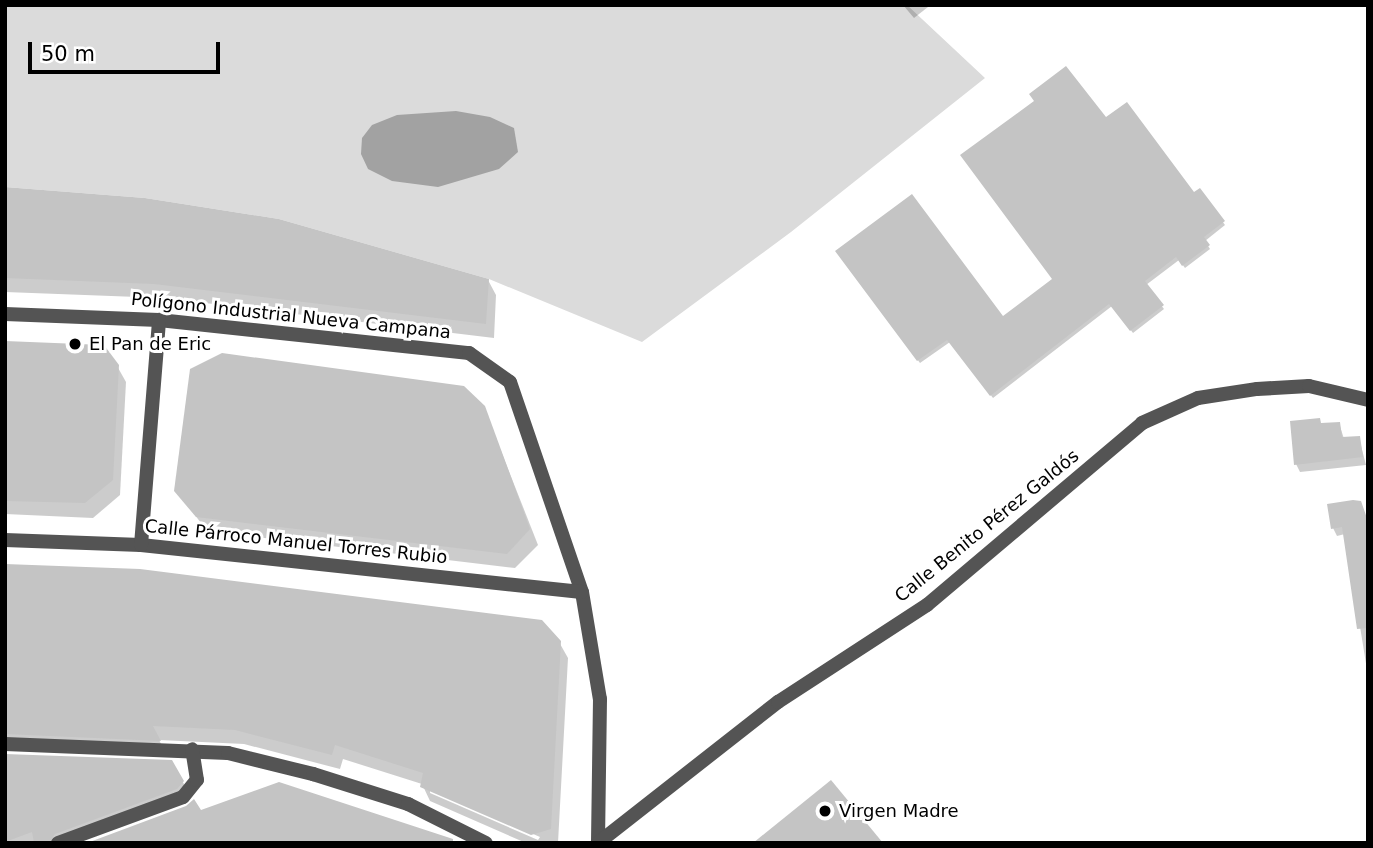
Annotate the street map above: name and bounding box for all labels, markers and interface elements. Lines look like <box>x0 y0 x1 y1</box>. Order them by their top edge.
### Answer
scale bar <box>32 28 224 72</box>
text: 50 m <box>41 42 95 66</box>
street label: Polígono Industrial Nueva Campana <box>130 288 452 344</box>
place label: El Pan de Eric <box>89 333 211 355</box>
marker: El Pan de Eric <box>67 336 83 352</box>
street label: Calle Benito Pérez Galdós <box>891 445 1083 607</box>
street label: Calle Párroco Manuel Torres Rubio <box>144 515 448 569</box>
place label: Virgen Madre <box>839 800 959 822</box>
marker: Virgen Madre <box>817 803 833 819</box>

